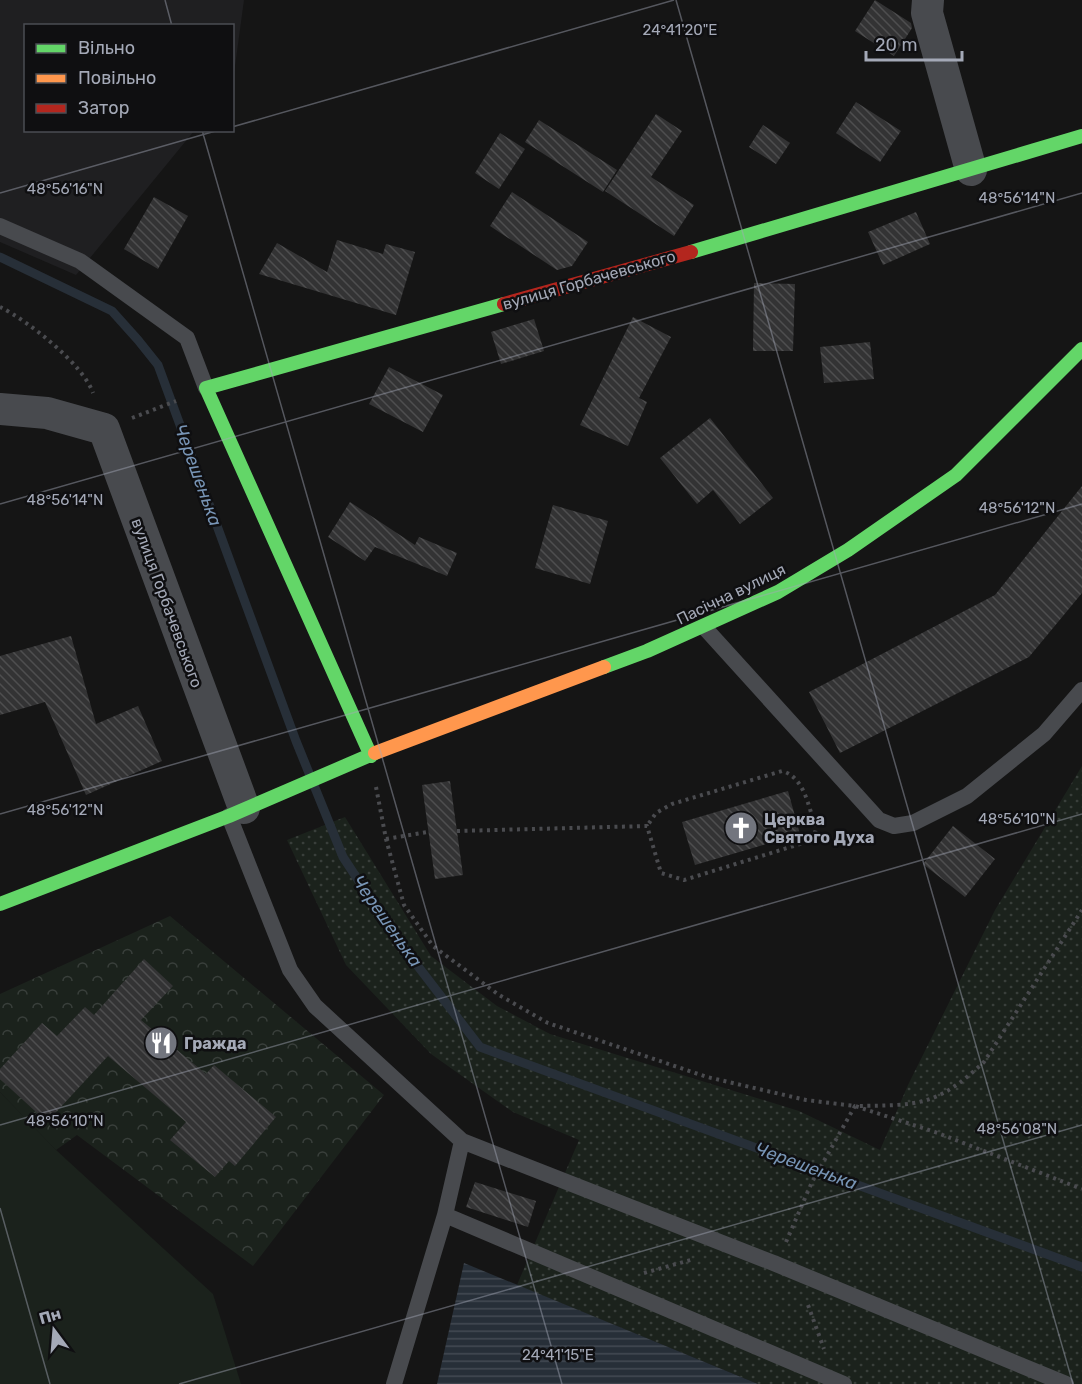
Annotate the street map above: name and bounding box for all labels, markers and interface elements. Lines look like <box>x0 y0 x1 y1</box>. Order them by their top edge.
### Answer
text: 24°41'20"E <box>643 21 717 39</box>
legend <box>24 24 234 132</box>
scale bar <box>866 24 962 62</box>
text: 20 m <box>875 34 917 56</box>
text: Вільно <box>78 37 135 59</box>
text: Повільно <box>78 67 156 89</box>
text: Затор <box>78 97 129 119</box>
text: 48°56'16"N <box>27 180 103 198</box>
text: 48°56'14"N <box>979 189 1055 207</box>
street label: вулиця Горбачевського <box>500 246 678 314</box>
water label: Черешенька <box>169 421 227 529</box>
text: 48°56'14"N <box>27 491 103 509</box>
text: 48°56'12"N <box>979 499 1055 517</box>
street label: вулиця Горбачевського <box>127 516 207 690</box>
street label: Пасічна вулиця <box>673 559 789 629</box>
text: 48°56'12"N <box>27 801 103 819</box>
church icon: Церква Святого Духа <box>723 810 759 846</box>
place label: Церква Святого Духа <box>764 810 874 847</box>
text: 48°56'10"N <box>978 810 1056 828</box>
water label: Черешенька <box>347 871 427 972</box>
restaurant icon: Гражда <box>143 1025 179 1061</box>
place label: Гражда <box>184 1034 246 1053</box>
text: 48°56'10"N <box>26 1112 104 1130</box>
text: 48°56'08"N <box>977 1120 1057 1138</box>
water label: Черешенька <box>752 1137 860 1195</box>
north arrow <box>24 1300 84 1360</box>
text: Пн <box>37 1304 63 1328</box>
text: 24°41'15"E <box>522 1346 594 1364</box>

